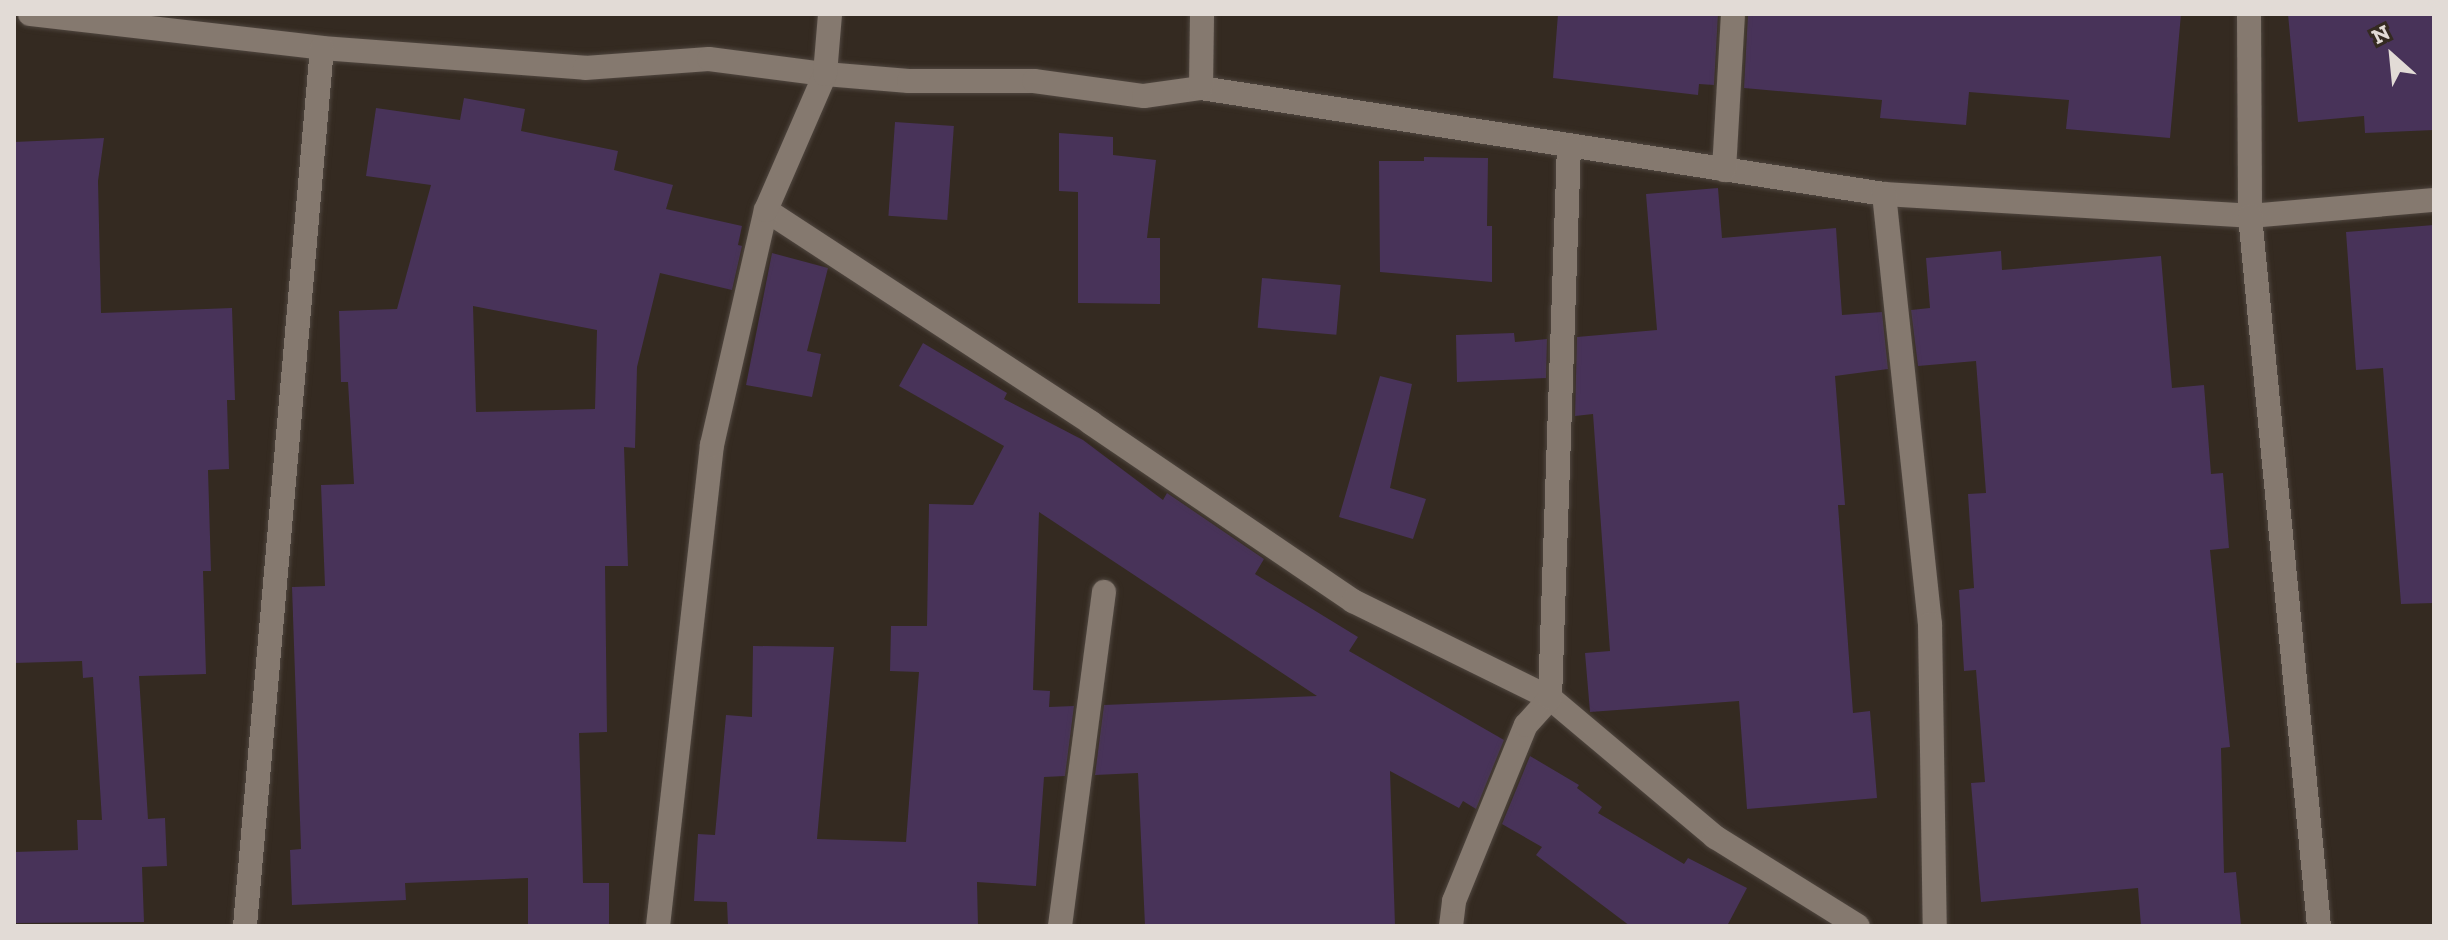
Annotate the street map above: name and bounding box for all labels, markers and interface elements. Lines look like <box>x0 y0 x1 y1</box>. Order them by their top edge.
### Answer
north arrow <box>2352 16 2432 96</box>
text: N <box>2367 18 2394 50</box>

